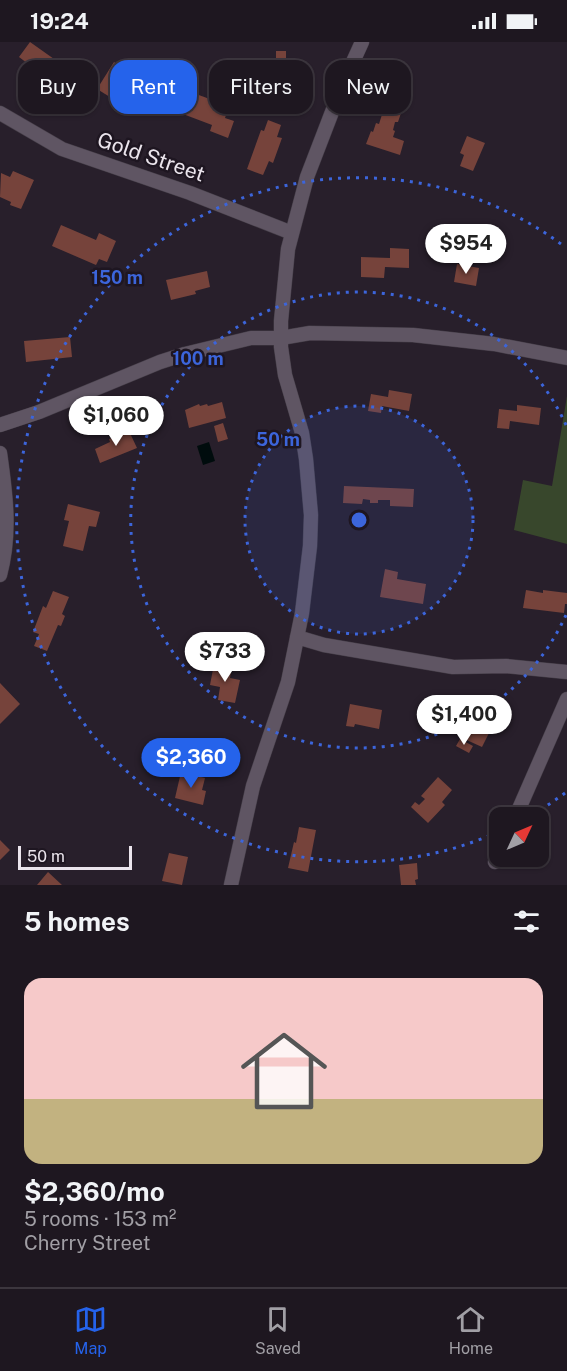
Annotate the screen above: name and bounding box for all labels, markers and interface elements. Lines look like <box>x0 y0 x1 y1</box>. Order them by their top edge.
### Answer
text: 19:24 <box>30 8 89 34</box>
chip: Buy <box>18 60 98 114</box>
chip: Rent <box>110 60 197 114</box>
chip: Filters <box>209 60 313 114</box>
chip: New <box>325 60 411 114</box>
street label: Gold Street <box>94 126 208 187</box>
pin: $954 <box>430 224 502 275</box>
text: $954 <box>439 231 493 255</box>
text: 150 m <box>91 267 143 288</box>
text: 100 m <box>172 348 224 369</box>
pin: $1,060 <box>67 396 165 447</box>
text: $1,060 <box>83 403 149 427</box>
text: 50 m <box>256 429 300 450</box>
centre of rings <box>349 510 369 530</box>
pin: $733 <box>189 632 261 683</box>
text: $733 <box>199 639 251 663</box>
pin: $1,400 <box>415 695 513 746</box>
text: $1,400 <box>431 702 497 726</box>
pin: $2,360 <box>142 738 240 789</box>
text: $2,360 <box>155 745 227 769</box>
north arrow <box>489 807 549 867</box>
map controls <box>489 807 549 867</box>
scale bar <box>18 843 132 870</box>
text: 50 m <box>27 847 65 866</box>
icon: filters <box>510 905 543 938</box>
text: 5 homes <box>24 906 130 937</box>
icon: home <box>230 1017 338 1125</box>
text: $2,360/mo <box>24 1176 165 1207</box>
text: 5 rooms · 153 m² <box>24 1207 176 1231</box>
text: Cherry Street <box>24 1231 150 1255</box>
tab: Map <box>74 1303 107 1358</box>
tab: Saved <box>255 1303 301 1358</box>
tab: Home <box>449 1303 493 1358</box>

